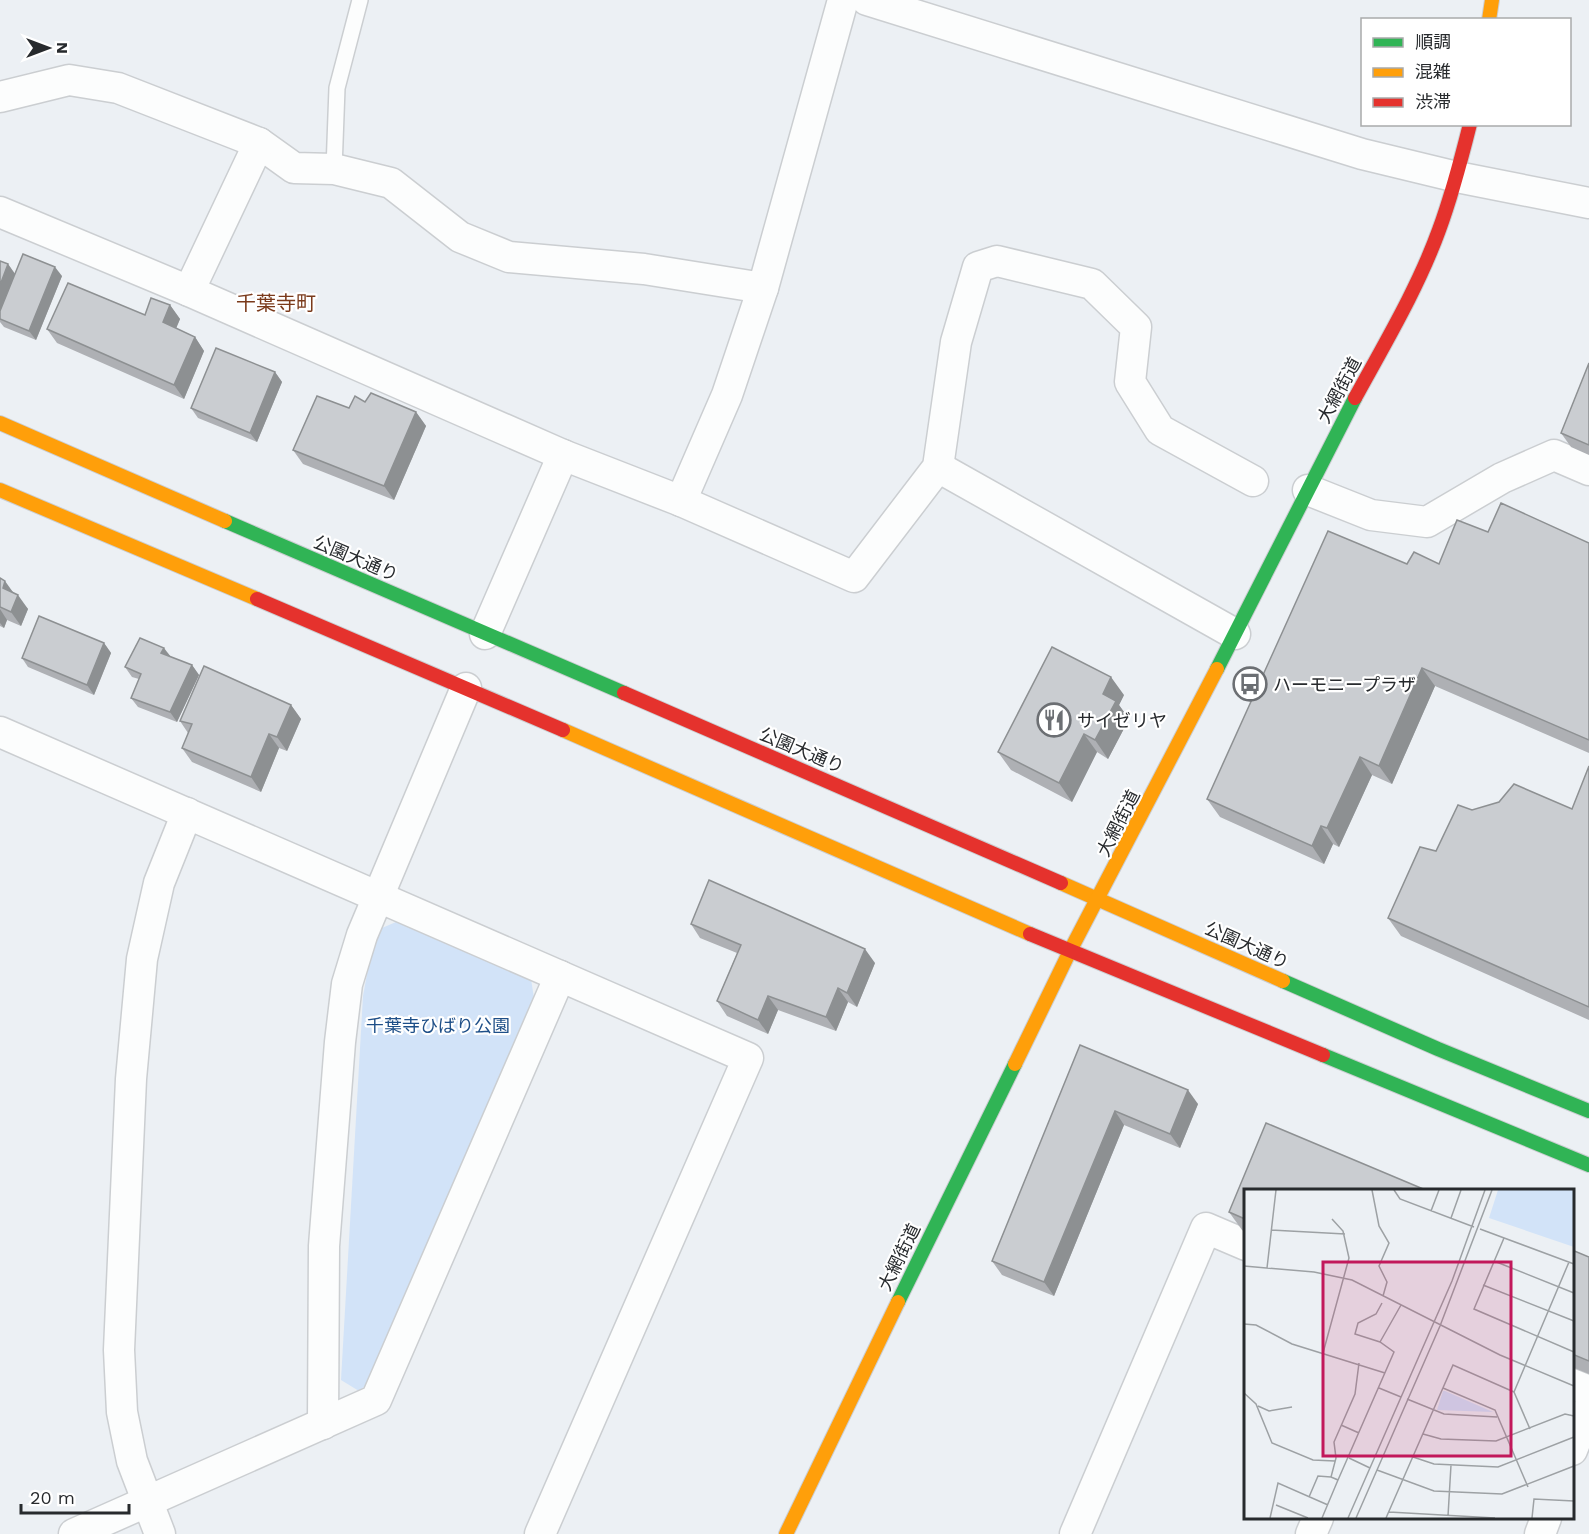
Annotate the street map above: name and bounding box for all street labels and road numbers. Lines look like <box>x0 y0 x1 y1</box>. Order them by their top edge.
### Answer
street label: 大網街道 <box>1313 353 1365 427</box>
street label: 公園大通り <box>310 531 402 585</box>
street label: 公園大通り <box>756 723 848 777</box>
street label: 大網街道 <box>1092 786 1144 860</box>
street label: 公園大通り <box>1202 917 1292 973</box>
street label: 大網街道 <box>874 1220 924 1294</box>

